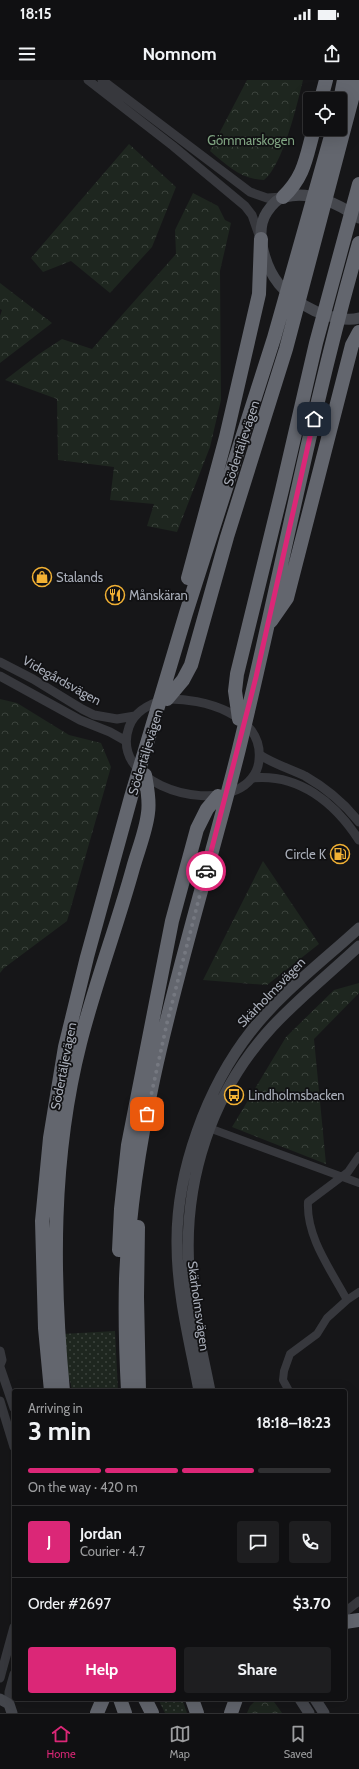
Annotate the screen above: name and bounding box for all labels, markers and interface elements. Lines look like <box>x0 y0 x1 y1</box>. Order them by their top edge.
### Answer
text: 18:15 <box>20 5 52 23</box>
icon: menu <box>16 43 38 65</box>
text: Nomnom <box>142 43 217 65</box>
icon: share <box>321 43 343 65</box>
map controls <box>303 92 347 136</box>
button: locate <box>303 92 347 136</box>
park label: Gömmarskogen <box>207 132 295 148</box>
street label: Södertäljevägen <box>220 398 263 488</box>
pin <box>297 402 331 436</box>
icon: home <box>303 408 325 430</box>
shop icon: Stalands <box>31 566 53 588</box>
place label: Stalands <box>56 569 104 585</box>
restaurant icon: Månskäran <box>104 584 126 606</box>
place label: Månskäran <box>129 587 188 603</box>
street label: Videgårdsvägen <box>20 652 104 708</box>
street label: Södertäljevägen <box>124 707 167 797</box>
fuel station icon: Circle K <box>329 843 351 865</box>
place label: Circle K <box>285 846 327 862</box>
courier <box>186 851 226 891</box>
icon: car <box>195 860 217 882</box>
street label: Skärholmsvägen <box>234 954 308 1030</box>
street label: Södertäljevägen <box>47 1021 80 1111</box>
bus stop icon: Lindholmsbacken <box>223 1084 245 1106</box>
place label: Lindholmsbacken <box>248 1087 345 1103</box>
pin <box>130 1097 164 1131</box>
icon: bag <box>136 1103 158 1125</box>
street label: Skärholmsvägen <box>185 1260 213 1352</box>
text: Arriving in <box>28 1400 83 1416</box>
text: 18:18–18:23 <box>256 1414 331 1432</box>
text: 3 min <box>28 1415 91 1447</box>
text: On the way · 420 m <box>28 1479 138 1495</box>
button: chat <box>237 1521 279 1563</box>
button: phone <box>289 1521 331 1563</box>
text: Jordan <box>80 1525 122 1543</box>
text: J <box>47 1533 51 1551</box>
text: Courier · 4.7 <box>80 1543 145 1559</box>
text: Order #2697 <box>28 1595 111 1613</box>
text: $3.70 <box>293 1595 331 1613</box>
button: Help <box>28 1647 176 1693</box>
button: Share <box>184 1647 331 1693</box>
tab: Home <box>47 1723 76 1761</box>
tab: Map <box>169 1723 191 1761</box>
tab: Saved <box>284 1723 312 1761</box>

